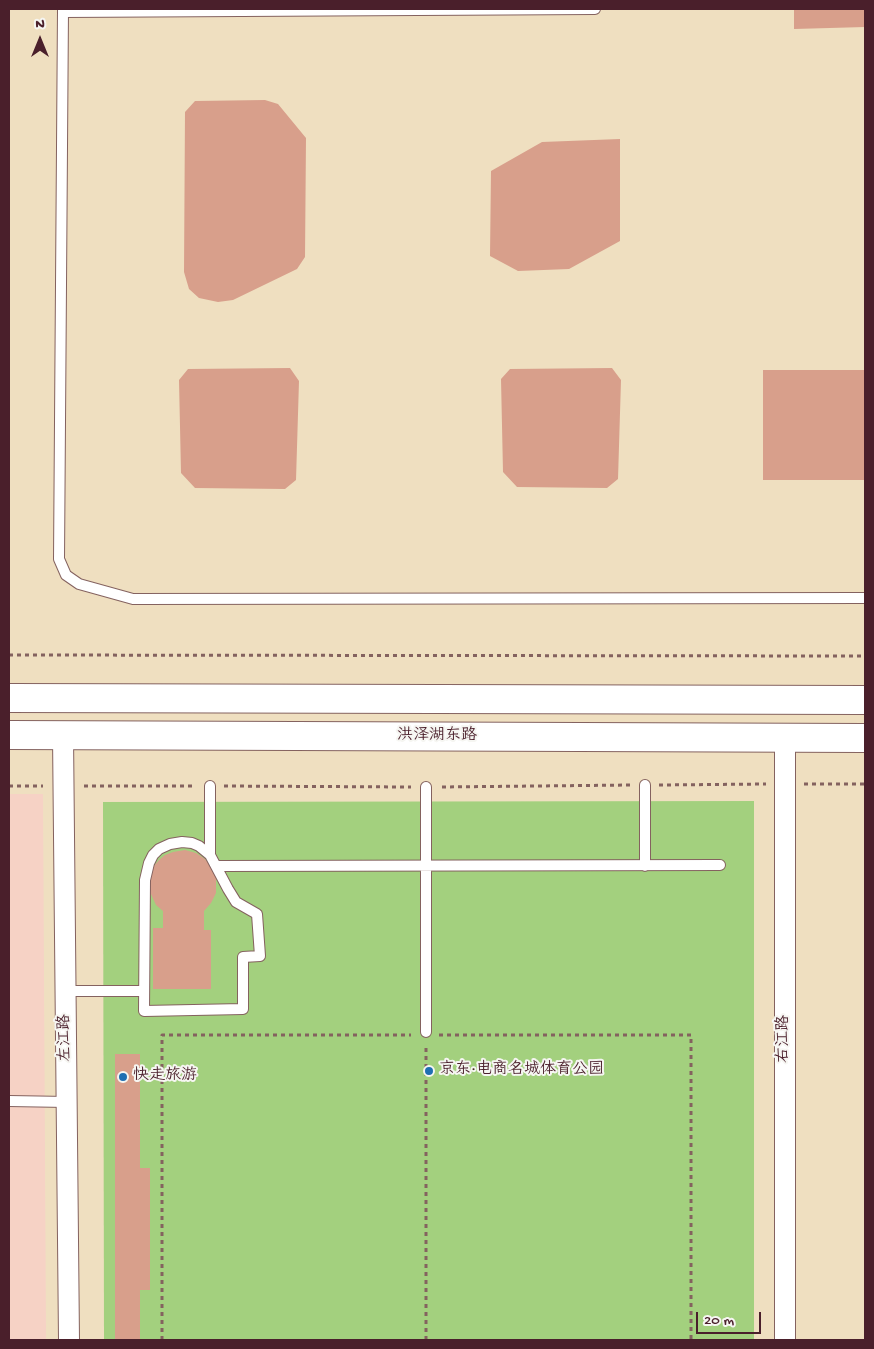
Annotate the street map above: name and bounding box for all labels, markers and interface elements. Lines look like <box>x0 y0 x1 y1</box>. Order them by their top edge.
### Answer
north arrow <box>15 15 65 65</box>
text: N <box>35 16 45 33</box>
street label: 洪泽湖东路 <box>397 727 477 747</box>
street label: 左江路 <box>56 1014 76 1062</box>
street label: 右江路 <box>775 1015 795 1063</box>
place label: 京东·电商名城体育公园 <box>439 1061 604 1081</box>
marker: 京东·电商名城体育公园 <box>423 1065 435 1077</box>
place label: 快走旅游 <box>133 1067 197 1087</box>
marker: 快走旅游 <box>117 1071 129 1083</box>
scale bar <box>699 1302 764 1334</box>
text: 20 m <box>704 1312 734 1330</box>

